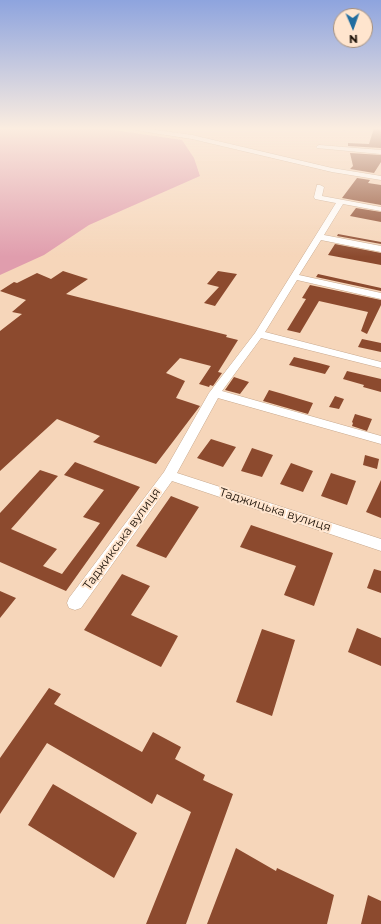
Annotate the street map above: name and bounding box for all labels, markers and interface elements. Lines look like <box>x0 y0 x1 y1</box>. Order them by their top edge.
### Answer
north arrow <box>333 8 373 48</box>
text: N <box>349 32 358 46</box>
street label: Таджикська вулиця <box>80 485 164 593</box>
street label: Таджицька вулиця <box>217 485 333 535</box>

